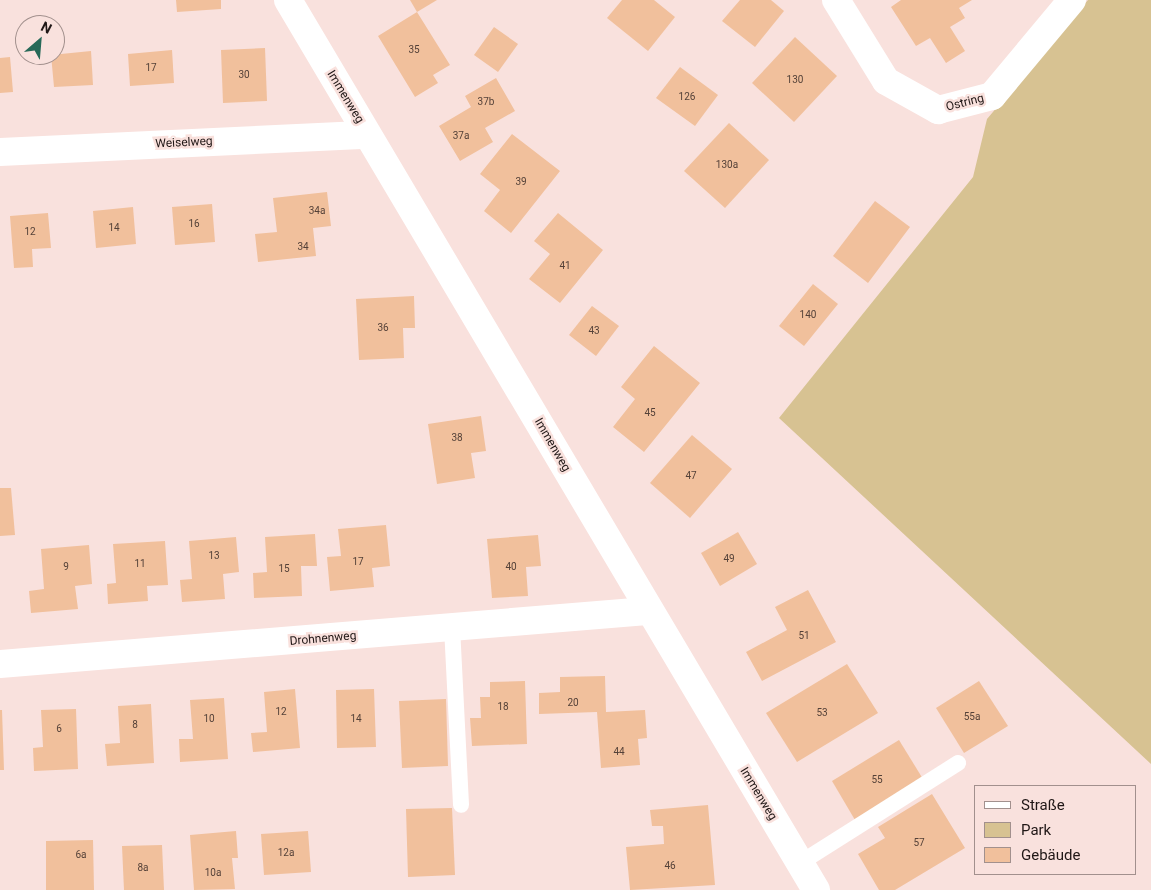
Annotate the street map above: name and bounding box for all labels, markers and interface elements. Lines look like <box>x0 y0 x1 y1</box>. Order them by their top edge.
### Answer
north arrow <box>15 15 65 65</box>
text: N <box>38 18 54 37</box>
house number: 35 <box>408 44 420 56</box>
house number: 17 <box>145 62 157 74</box>
street label: Immenweg <box>324 68 366 126</box>
house number: 30 <box>238 69 250 81</box>
house number: 130 <box>787 74 803 86</box>
house number: 126 <box>679 91 695 103</box>
street label: Ostring <box>944 91 986 115</box>
house number: 37b <box>478 96 494 108</box>
house number: 37a <box>453 130 469 142</box>
street label: Weiselweg <box>155 134 213 152</box>
house number: 130a <box>716 159 738 171</box>
house number: 39 <box>515 176 527 188</box>
house number: 34a <box>309 205 325 217</box>
house number: 16 <box>188 218 200 230</box>
house number: 14 <box>108 222 120 234</box>
house number: 12 <box>24 226 36 238</box>
house number: 34 <box>297 241 309 253</box>
house number: 41 <box>559 260 571 272</box>
house number: 140 <box>800 309 816 321</box>
house number: 36 <box>377 322 389 334</box>
house number: 43 <box>588 325 600 337</box>
house number: 45 <box>644 407 656 419</box>
street label: Immenweg <box>531 416 573 474</box>
house number: 38 <box>451 432 463 444</box>
house number: 47 <box>685 470 697 482</box>
house number: 13 <box>208 550 220 562</box>
house number: 49 <box>723 553 735 565</box>
house number: 17 <box>352 556 364 568</box>
house number: 11 <box>134 558 146 570</box>
house number: 9 <box>63 561 69 573</box>
house number: 40 <box>505 561 517 573</box>
house number: 15 <box>278 563 290 575</box>
street label: Drohnenweg <box>289 629 357 649</box>
house number: 51 <box>798 630 810 642</box>
house number: 20 <box>567 697 579 709</box>
house number: 18 <box>497 701 509 713</box>
house number: 12 <box>275 706 287 718</box>
house number: 53 <box>816 707 828 719</box>
house number: 55a <box>964 711 980 723</box>
house number: 10 <box>203 713 215 725</box>
house number: 14 <box>350 713 362 725</box>
house number: 8 <box>132 719 138 731</box>
house number: 6 <box>56 723 62 735</box>
house number: 44 <box>613 746 625 758</box>
street label: Immenweg <box>737 765 779 823</box>
house number: 55 <box>871 774 883 786</box>
legend <box>974 785 1136 875</box>
text: Straße <box>1021 796 1065 814</box>
text: Park <box>1021 821 1051 839</box>
house number: 57 <box>913 837 925 849</box>
text: Gebäude <box>1021 846 1080 864</box>
house number: 12a <box>278 847 294 859</box>
house number: 6a <box>75 849 87 861</box>
house number: 46 <box>664 860 676 872</box>
house number: 8a <box>137 862 149 874</box>
house number: 10a <box>205 867 221 879</box>

